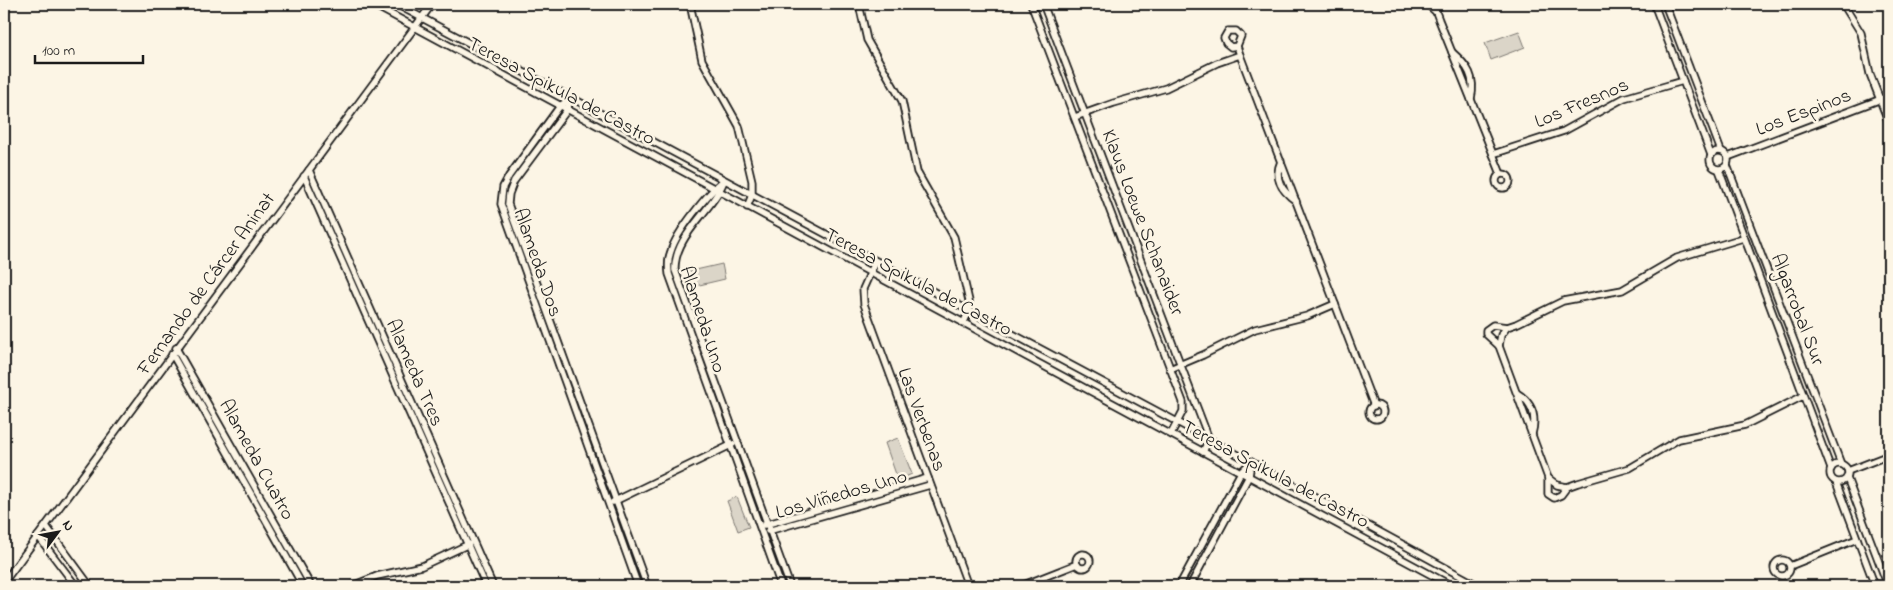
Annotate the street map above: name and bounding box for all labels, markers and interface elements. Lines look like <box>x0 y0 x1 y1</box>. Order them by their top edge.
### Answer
street label: Teresa Spikula de Castro <box>462 30 660 154</box>
scale bar <box>35 32 142 64</box>
text: 100 m <box>42 40 75 62</box>
street label: Los Fresnos <box>1530 71 1634 137</box>
street label: Los Espinos <box>1752 82 1856 145</box>
street label: Klaus Loewe Schanaider <box>1093 126 1191 321</box>
street label: Fernando de Cárcer Aninat <box>130 187 284 383</box>
street label: Alameda Dos <box>504 205 569 321</box>
street label: Teresa Spikula de Castro <box>819 221 1017 345</box>
street label: Algarrobal Sur <box>1761 250 1832 371</box>
street label: Alameda Uno <box>671 263 733 377</box>
street label: Alameda Tres <box>377 315 450 431</box>
street label: Las Verbenas <box>889 364 953 476</box>
street label: Alameda Cuatro <box>211 394 301 526</box>
street label: Teresa Spikula de Castro <box>1176 413 1374 537</box>
street label: Los Viñedos Uno <box>773 463 911 528</box>
north arrow <box>32 508 82 558</box>
text: N <box>56 516 79 535</box>

